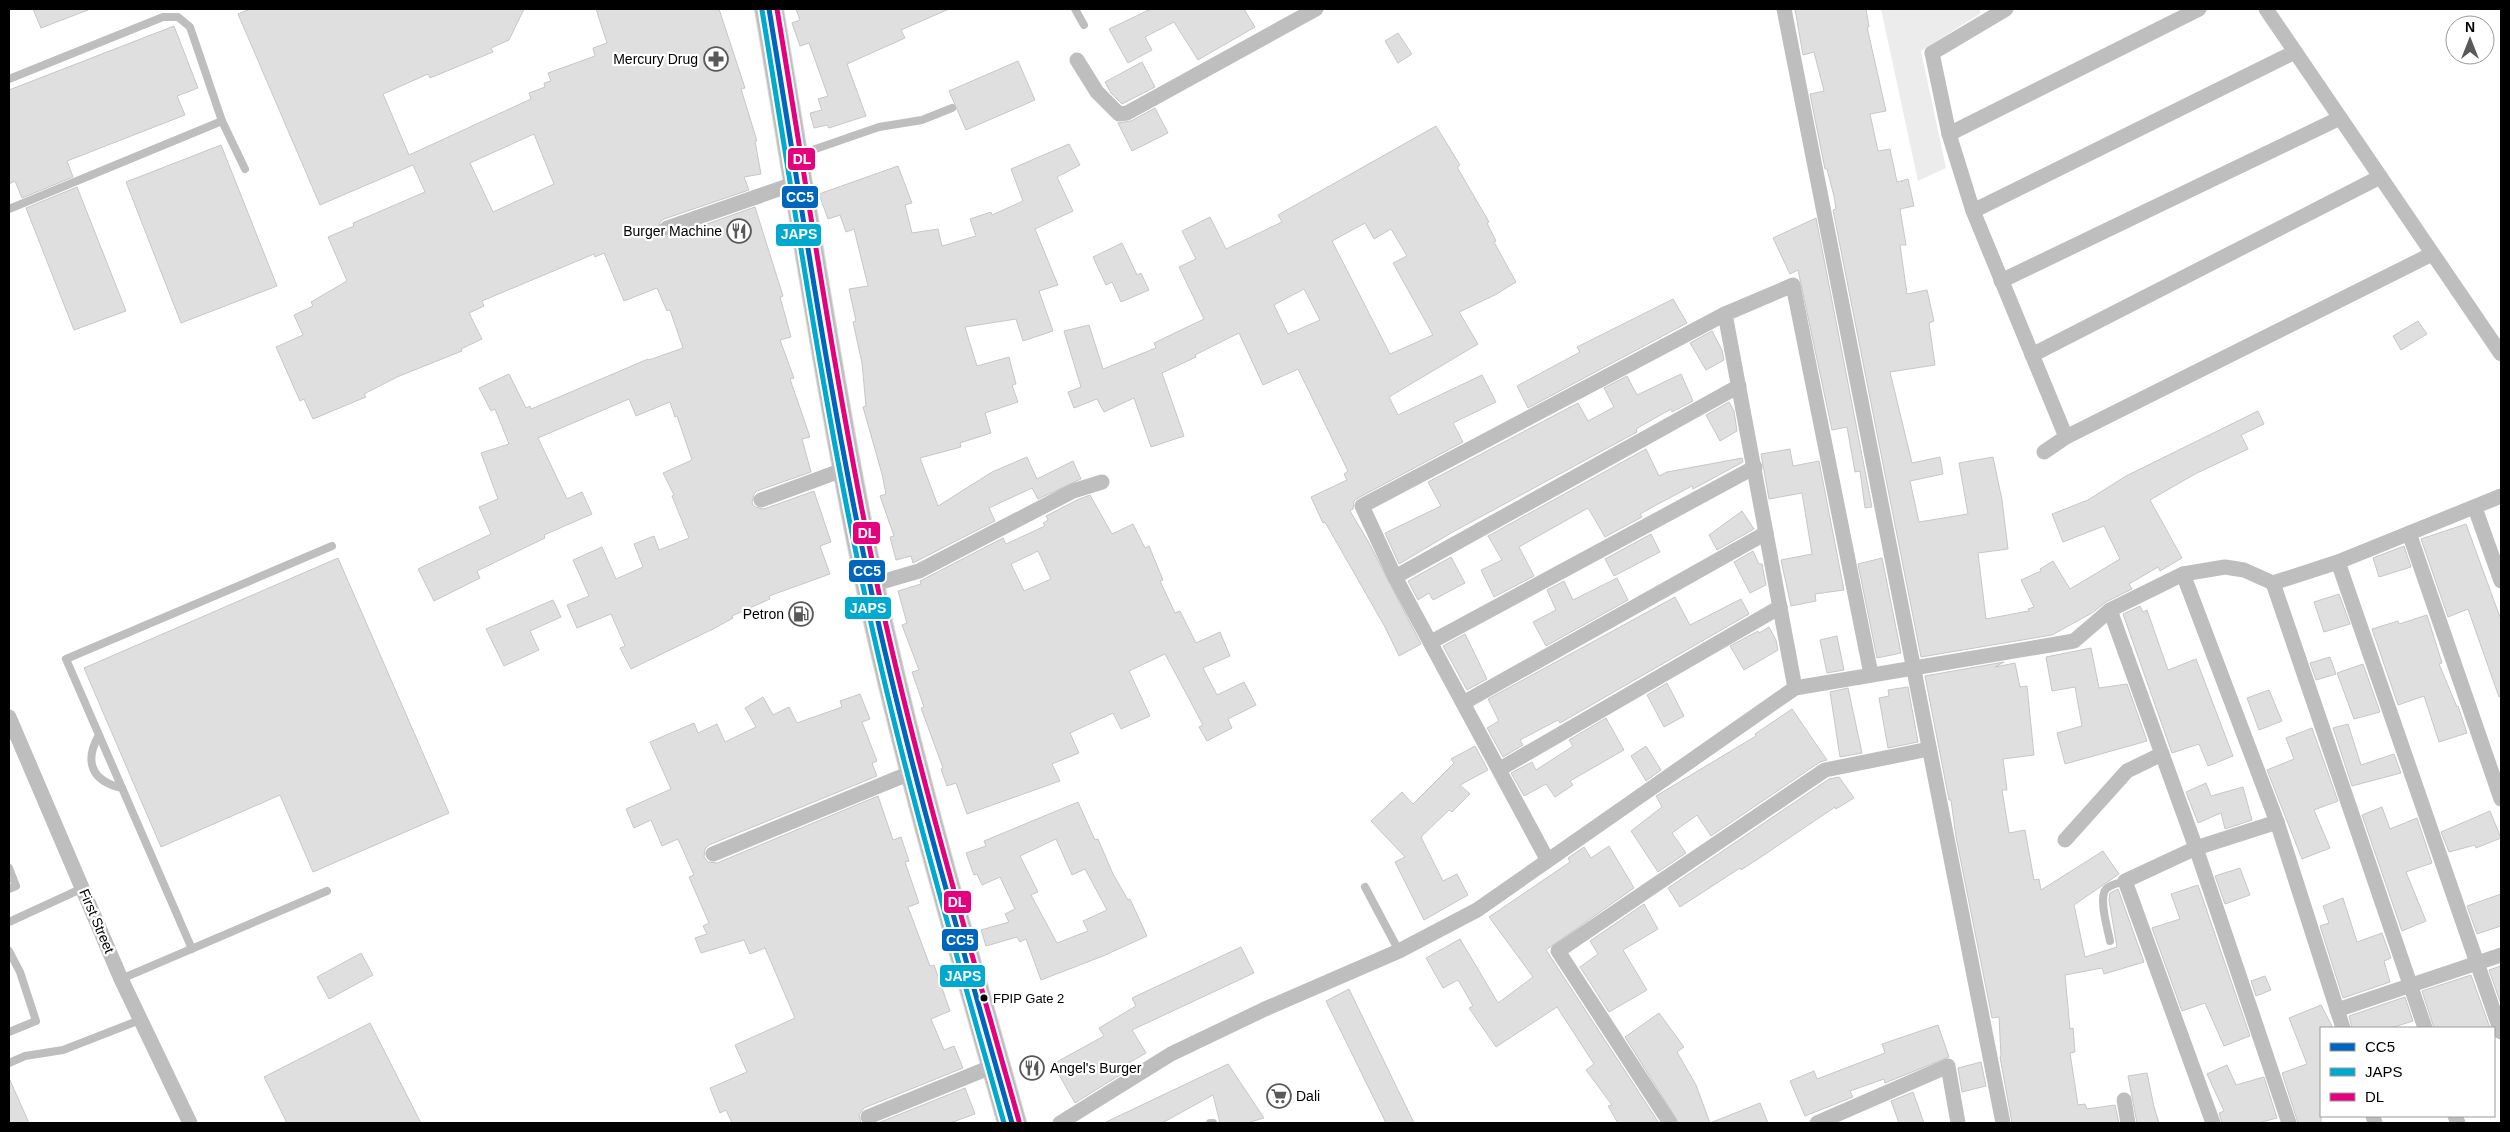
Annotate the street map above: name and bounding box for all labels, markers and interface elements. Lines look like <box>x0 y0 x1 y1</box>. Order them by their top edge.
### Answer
north arrow <box>2445 15 2495 65</box>
text: N <box>2465 19 2475 35</box>
pharmacy icon: Mercury Drug <box>703 46 729 72</box>
place label: Mercury Drug <box>613 51 698 67</box>
line badge: DL <box>787 147 816 171</box>
text: DL <box>793 151 812 167</box>
line badge: CC5 <box>781 185 819 209</box>
text: CC5 <box>786 189 814 205</box>
restaurant icon: Burger Machine <box>726 218 752 244</box>
place label: Burger Machine <box>623 223 722 239</box>
line badge: JAPS <box>775 223 822 247</box>
text: JAPS <box>781 226 817 242</box>
line badge: DL <box>852 521 881 545</box>
text: DL <box>858 525 877 541</box>
line badge: CC5 <box>848 559 886 583</box>
text: CC5 <box>853 563 881 579</box>
line badge: JAPS <box>844 596 892 620</box>
text: JAPS <box>850 600 886 616</box>
fuel station icon: Petron <box>788 601 814 627</box>
place label: Petron <box>743 606 784 622</box>
street label: First Street <box>76 886 118 956</box>
line badge: DL <box>943 890 972 914</box>
text: DL <box>948 894 967 910</box>
line badge: CC5 <box>941 928 979 952</box>
text: CC5 <box>946 932 974 948</box>
line badge: JAPS <box>939 964 986 988</box>
text: JAPS <box>945 968 981 984</box>
place label: FPIP Gate 2 <box>993 991 1064 1006</box>
marker: FPIP Gate 2 <box>979 993 989 1003</box>
legend <box>2320 1027 2495 1117</box>
text: CC5 <box>2365 1038 2395 1055</box>
restaurant icon: Angel's Burger <box>1019 1055 1045 1081</box>
place label: Angel's Burger <box>1050 1060 1142 1076</box>
text: JAPS <box>2365 1063 2403 1080</box>
supermarket icon: Dali <box>1266 1083 1292 1109</box>
place label: Dali <box>1296 1088 1320 1104</box>
text: DL <box>2365 1088 2384 1105</box>

